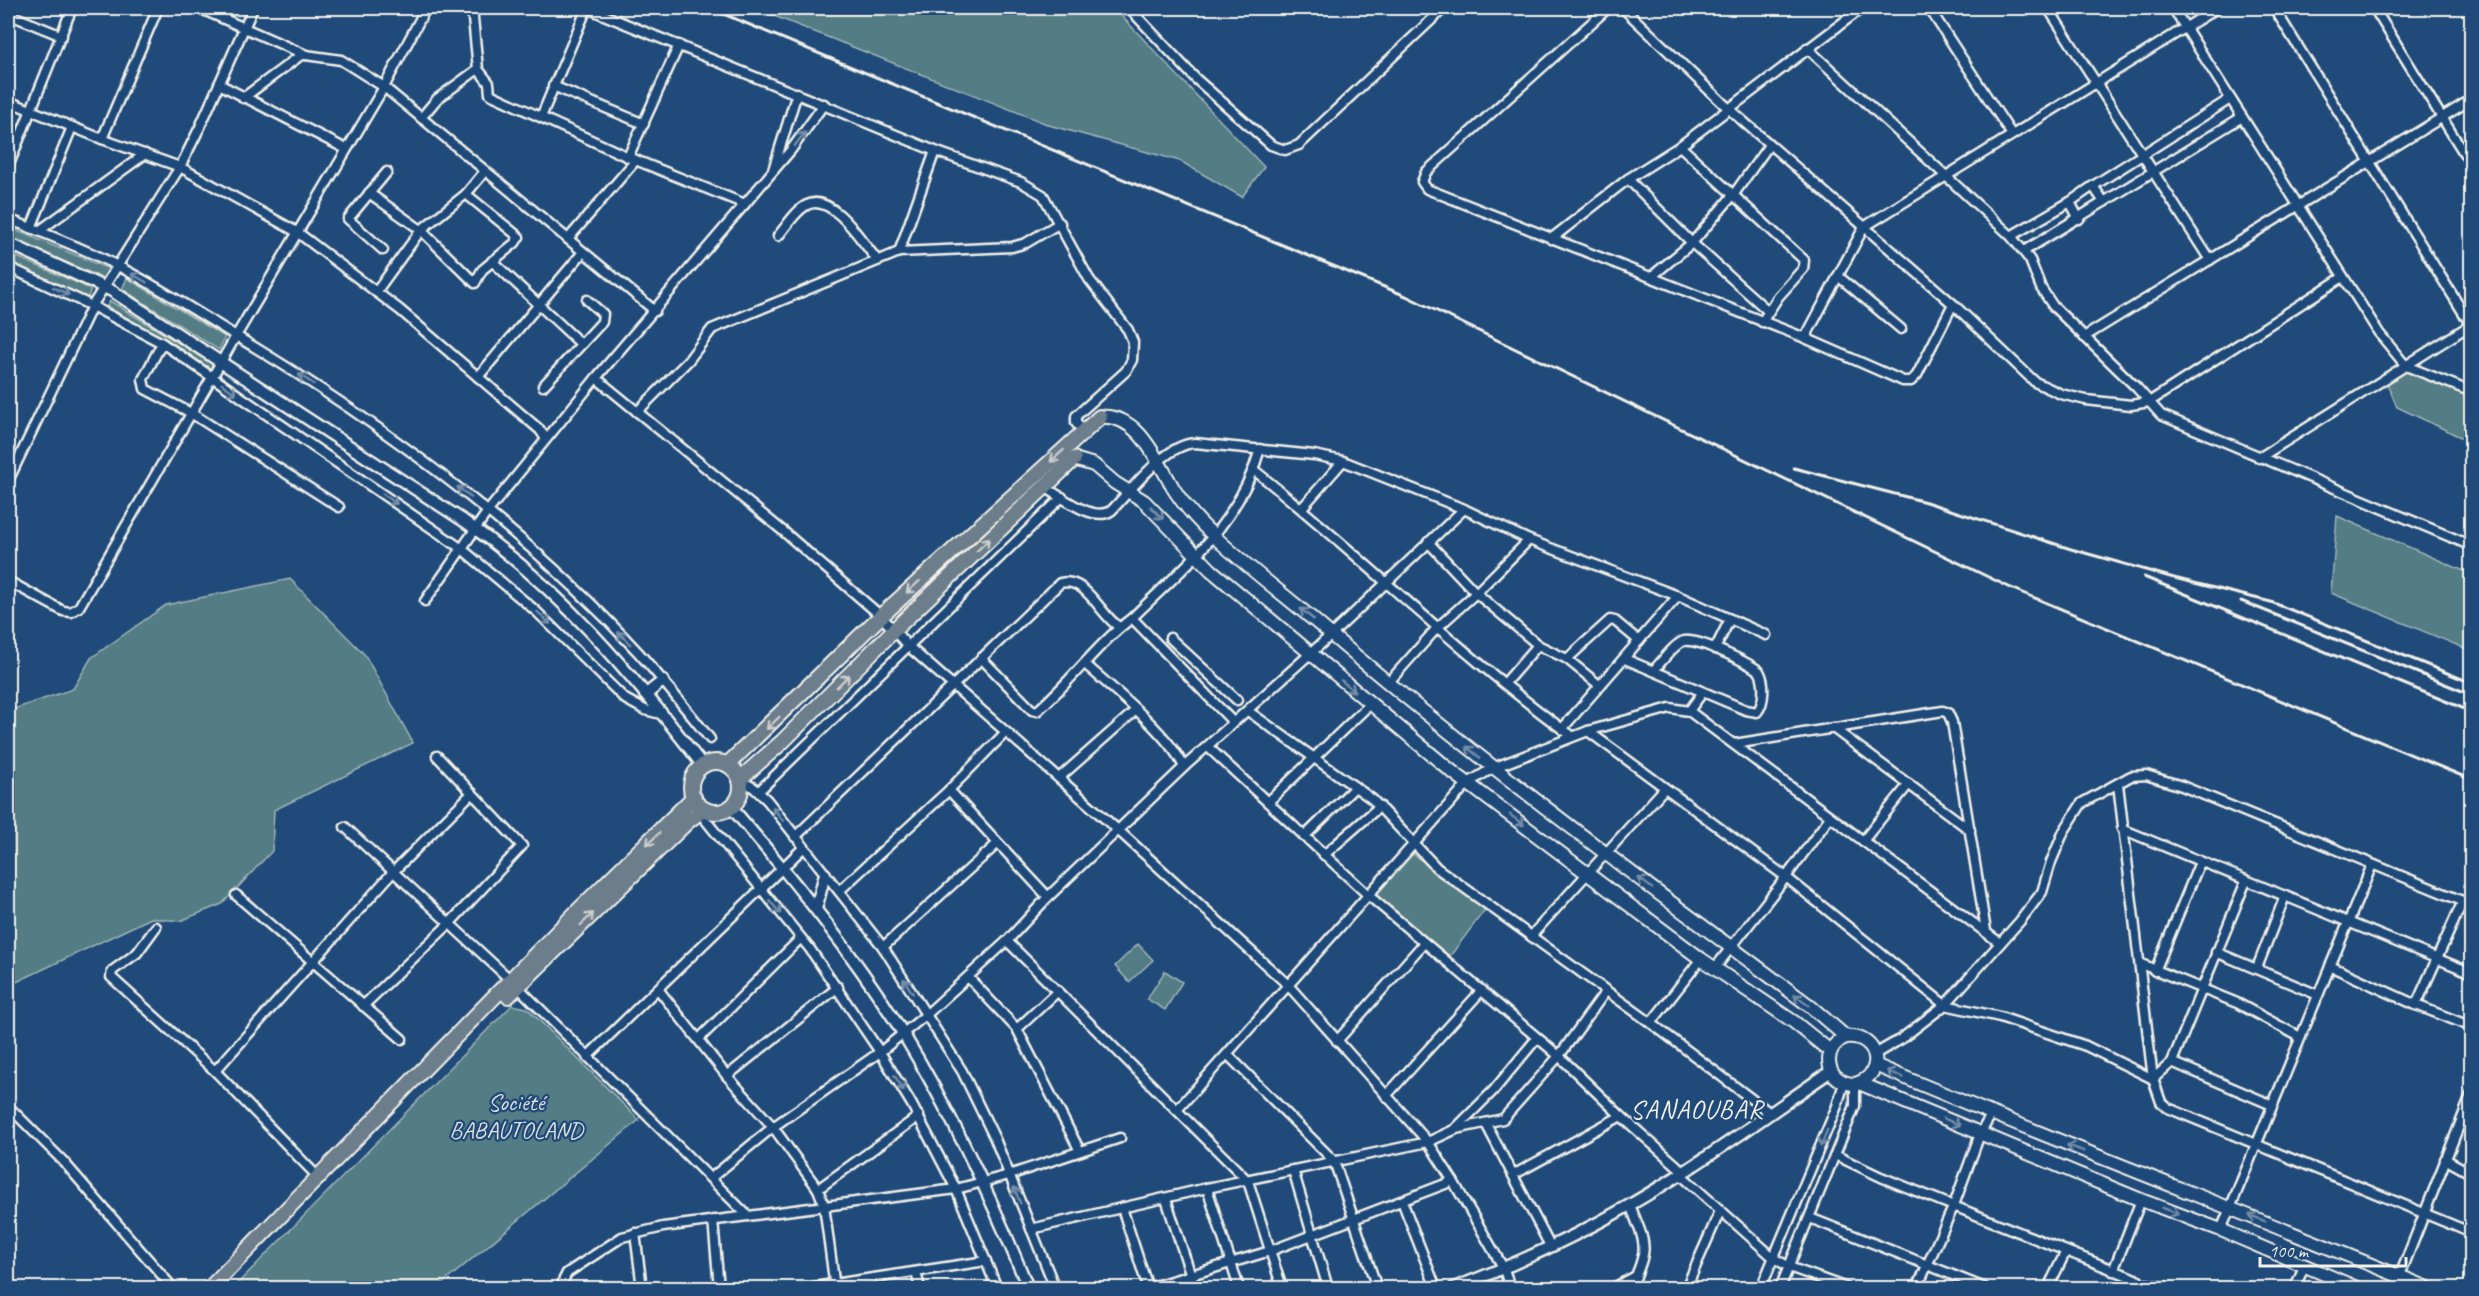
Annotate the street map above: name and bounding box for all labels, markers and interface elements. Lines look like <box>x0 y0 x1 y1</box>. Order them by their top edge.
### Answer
one-way arrow <box>794 131 807 147</box>
one-way arrow <box>131 272 148 284</box>
one-way arrow <box>51 286 69 298</box>
one-way arrow <box>297 373 314 386</box>
one-way arrow <box>221 383 237 395</box>
one-way arrow <box>1049 449 1064 463</box>
one-way arrow <box>456 486 472 499</box>
one-way arrow <box>381 493 398 505</box>
one-way arrow <box>1150 506 1164 521</box>
one-way arrow <box>975 537 990 552</box>
one-way arrow <box>906 580 921 594</box>
one-way arrow <box>1300 607 1315 621</box>
one-way arrow <box>536 611 551 626</box>
one-way arrow <box>616 630 631 645</box>
one-way arrow <box>836 674 851 689</box>
one-way arrow <box>1340 679 1355 693</box>
one-way arrow <box>765 715 780 730</box>
one-way arrow <box>1466 745 1482 758</box>
one-way arrow <box>771 806 784 822</box>
one-way arrow <box>1509 813 1525 826</box>
one-way arrow <box>645 832 660 846</box>
one-way arrow <box>1637 877 1653 889</box>
one-way arrow <box>768 898 781 914</box>
one-way arrow <box>579 911 594 926</box>
one-way arrow <box>902 977 915 994</box>
one-way arrow <box>1793 993 1809 1006</box>
one-way arrow <box>1887 1068 1905 1079</box>
one-way arrow <box>894 1074 906 1091</box>
park label: Société BABAUTOLAND <box>449 1087 585 1145</box>
district label: SANAOUBAR <box>1630 1093 1765 1126</box>
one-way arrow <box>1942 1117 1961 1128</box>
one-way arrow <box>1818 1128 1829 1146</box>
one-way arrow <box>2067 1142 2085 1153</box>
one-way arrow <box>1011 1187 1022 1205</box>
one-way arrow <box>2162 1207 2180 1218</box>
one-way arrow <box>2249 1212 2267 1223</box>
scale bar <box>2260 1230 2406 1268</box>
text: 100 m <box>2269 1240 2310 1262</box>

